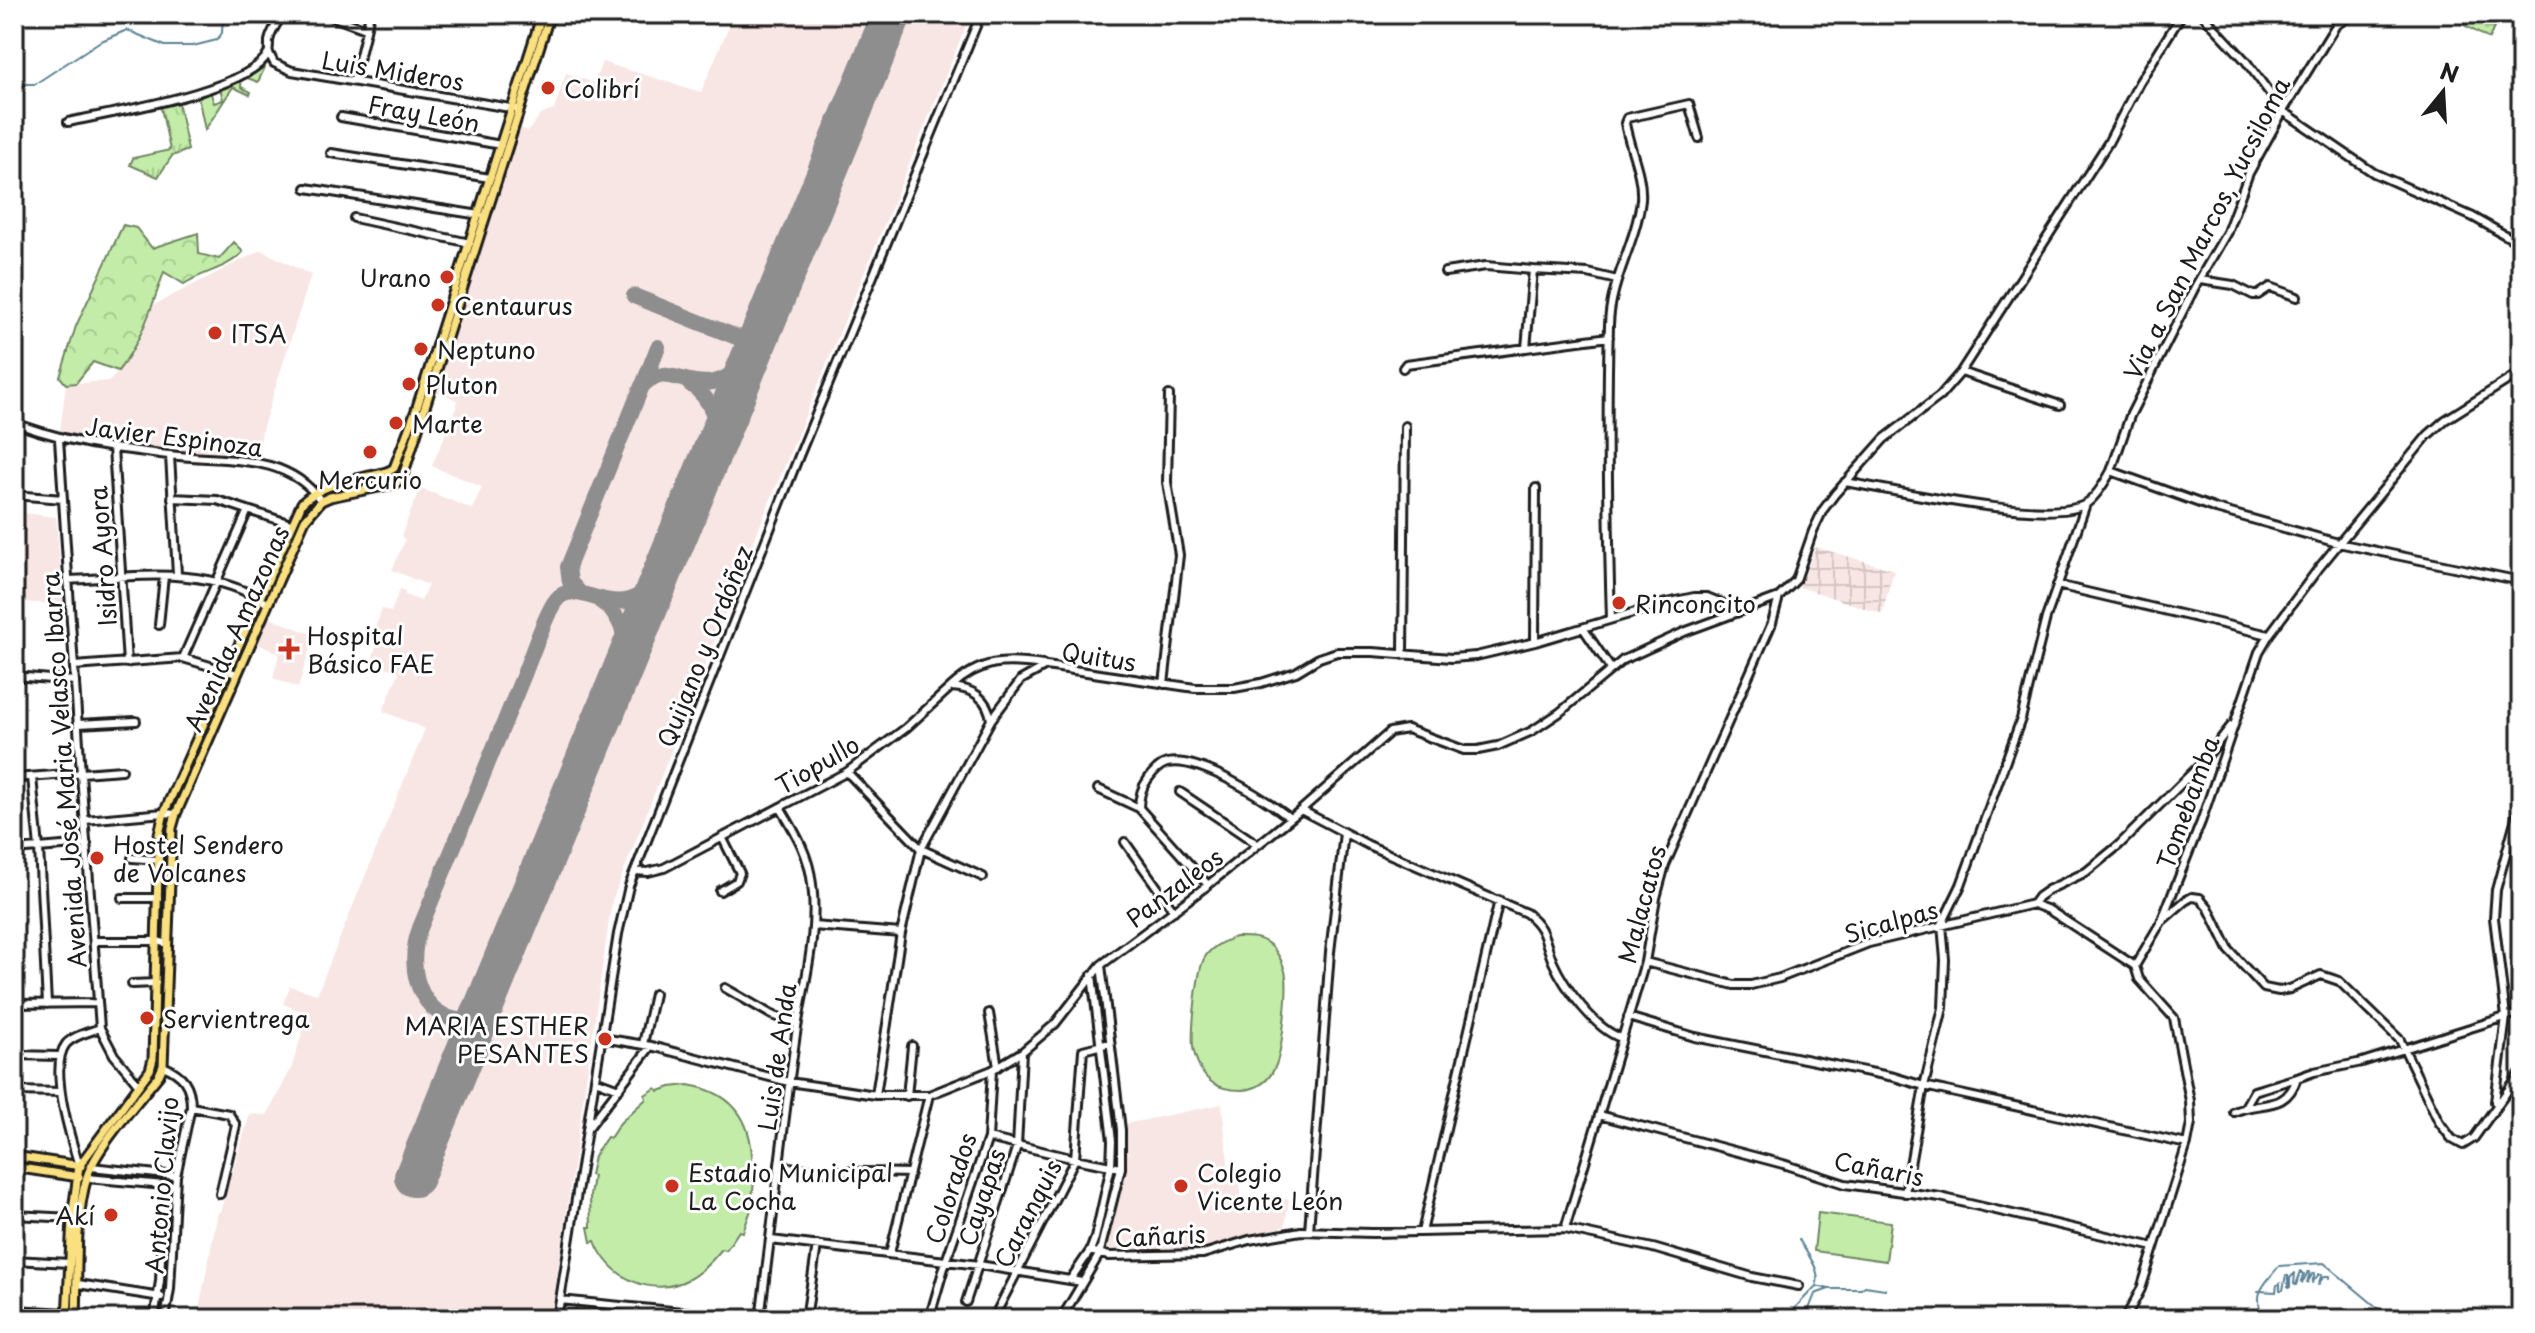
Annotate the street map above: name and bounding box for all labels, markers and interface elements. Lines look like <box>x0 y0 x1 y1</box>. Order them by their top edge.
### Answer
street label: Luis Mideros <box>319 41 467 99</box>
north arrow <box>2403 52 2483 132</box>
text: N <box>2436 53 2463 90</box>
place label: Colibrí <box>564 70 640 106</box>
street label: Via a San Marcos, Yucsiloma <box>2114 70 2298 386</box>
marker: Colibrí <box>539 79 557 97</box>
street label: Fray León <box>365 85 483 141</box>
place label: Urano <box>360 259 431 295</box>
marker: Urano <box>438 268 456 286</box>
place label: Centaurus <box>454 287 573 323</box>
marker: Centaurus <box>429 296 447 314</box>
place label: ITSA <box>231 315 287 351</box>
marker: ITSA <box>206 324 224 342</box>
place label: Neptuno <box>437 331 535 367</box>
marker: Neptuno <box>412 340 430 358</box>
place label: Pluton <box>425 366 498 402</box>
marker: Pluton <box>400 375 418 393</box>
place label: Marte <box>412 405 483 441</box>
street label: Javier Espinoza <box>83 407 265 465</box>
marker: Marte <box>387 414 405 432</box>
marker: Mercurio <box>361 443 379 461</box>
place label: Mercurio <box>318 461 422 497</box>
street label: Isidro Ayora <box>79 484 125 627</box>
street label: Avenida Amazonas <box>174 519 298 737</box>
street label: Quijano y Ordóñez <box>647 540 761 752</box>
street label: Avenida José Maria Velasco Ibarra <box>31 570 95 969</box>
place label: Rinconcito <box>1635 585 1756 621</box>
marker: Rinconcito <box>1610 594 1628 612</box>
place label: Hospital Básico FAE <box>307 617 435 681</box>
street label: Quitus <box>1059 632 1139 680</box>
marker: Hospital Básico FAE <box>278 638 300 660</box>
street label: Tiopullo <box>768 726 866 802</box>
street label: Tomebamba <box>2146 731 2228 873</box>
place label: Hostel Sendero de Volcanes <box>113 826 284 890</box>
street label: Panzaleos <box>1118 838 1230 936</box>
street label: Malacatos <box>1608 841 1674 967</box>
marker: Hostel Sendero de Volcanes <box>88 849 106 867</box>
street label: Sicalpas <box>1840 890 1942 952</box>
street label: Luis de Anda <box>748 980 804 1133</box>
place label: Servientrega <box>163 1000 309 1036</box>
place label: MARIA ESTHER PESANTES <box>405 1007 589 1071</box>
marker: Servientrega <box>138 1009 156 1027</box>
marker: MARIA ESTHER PESANTES <box>596 1030 614 1048</box>
street label: Antonio Clavijo <box>135 1095 187 1275</box>
street label: Colorados <box>915 1128 985 1248</box>
street label: Cañaris <box>1831 1142 1927 1194</box>
street label: Cayapas <box>948 1144 1014 1250</box>
street label: Caranquis <box>984 1152 1070 1274</box>
place label: Estadio Municipal La Cocha <box>688 1154 893 1218</box>
place label: Colegio Vicente León <box>1197 1154 1343 1218</box>
marker: Estadio Municipal La Cocha <box>663 1177 681 1195</box>
marker: Colegio Vicente León <box>1172 1177 1190 1195</box>
place label: Akí <box>56 1197 96 1233</box>
marker: Akí <box>102 1206 120 1224</box>
street label: Cañaris <box>1114 1215 1206 1255</box>

